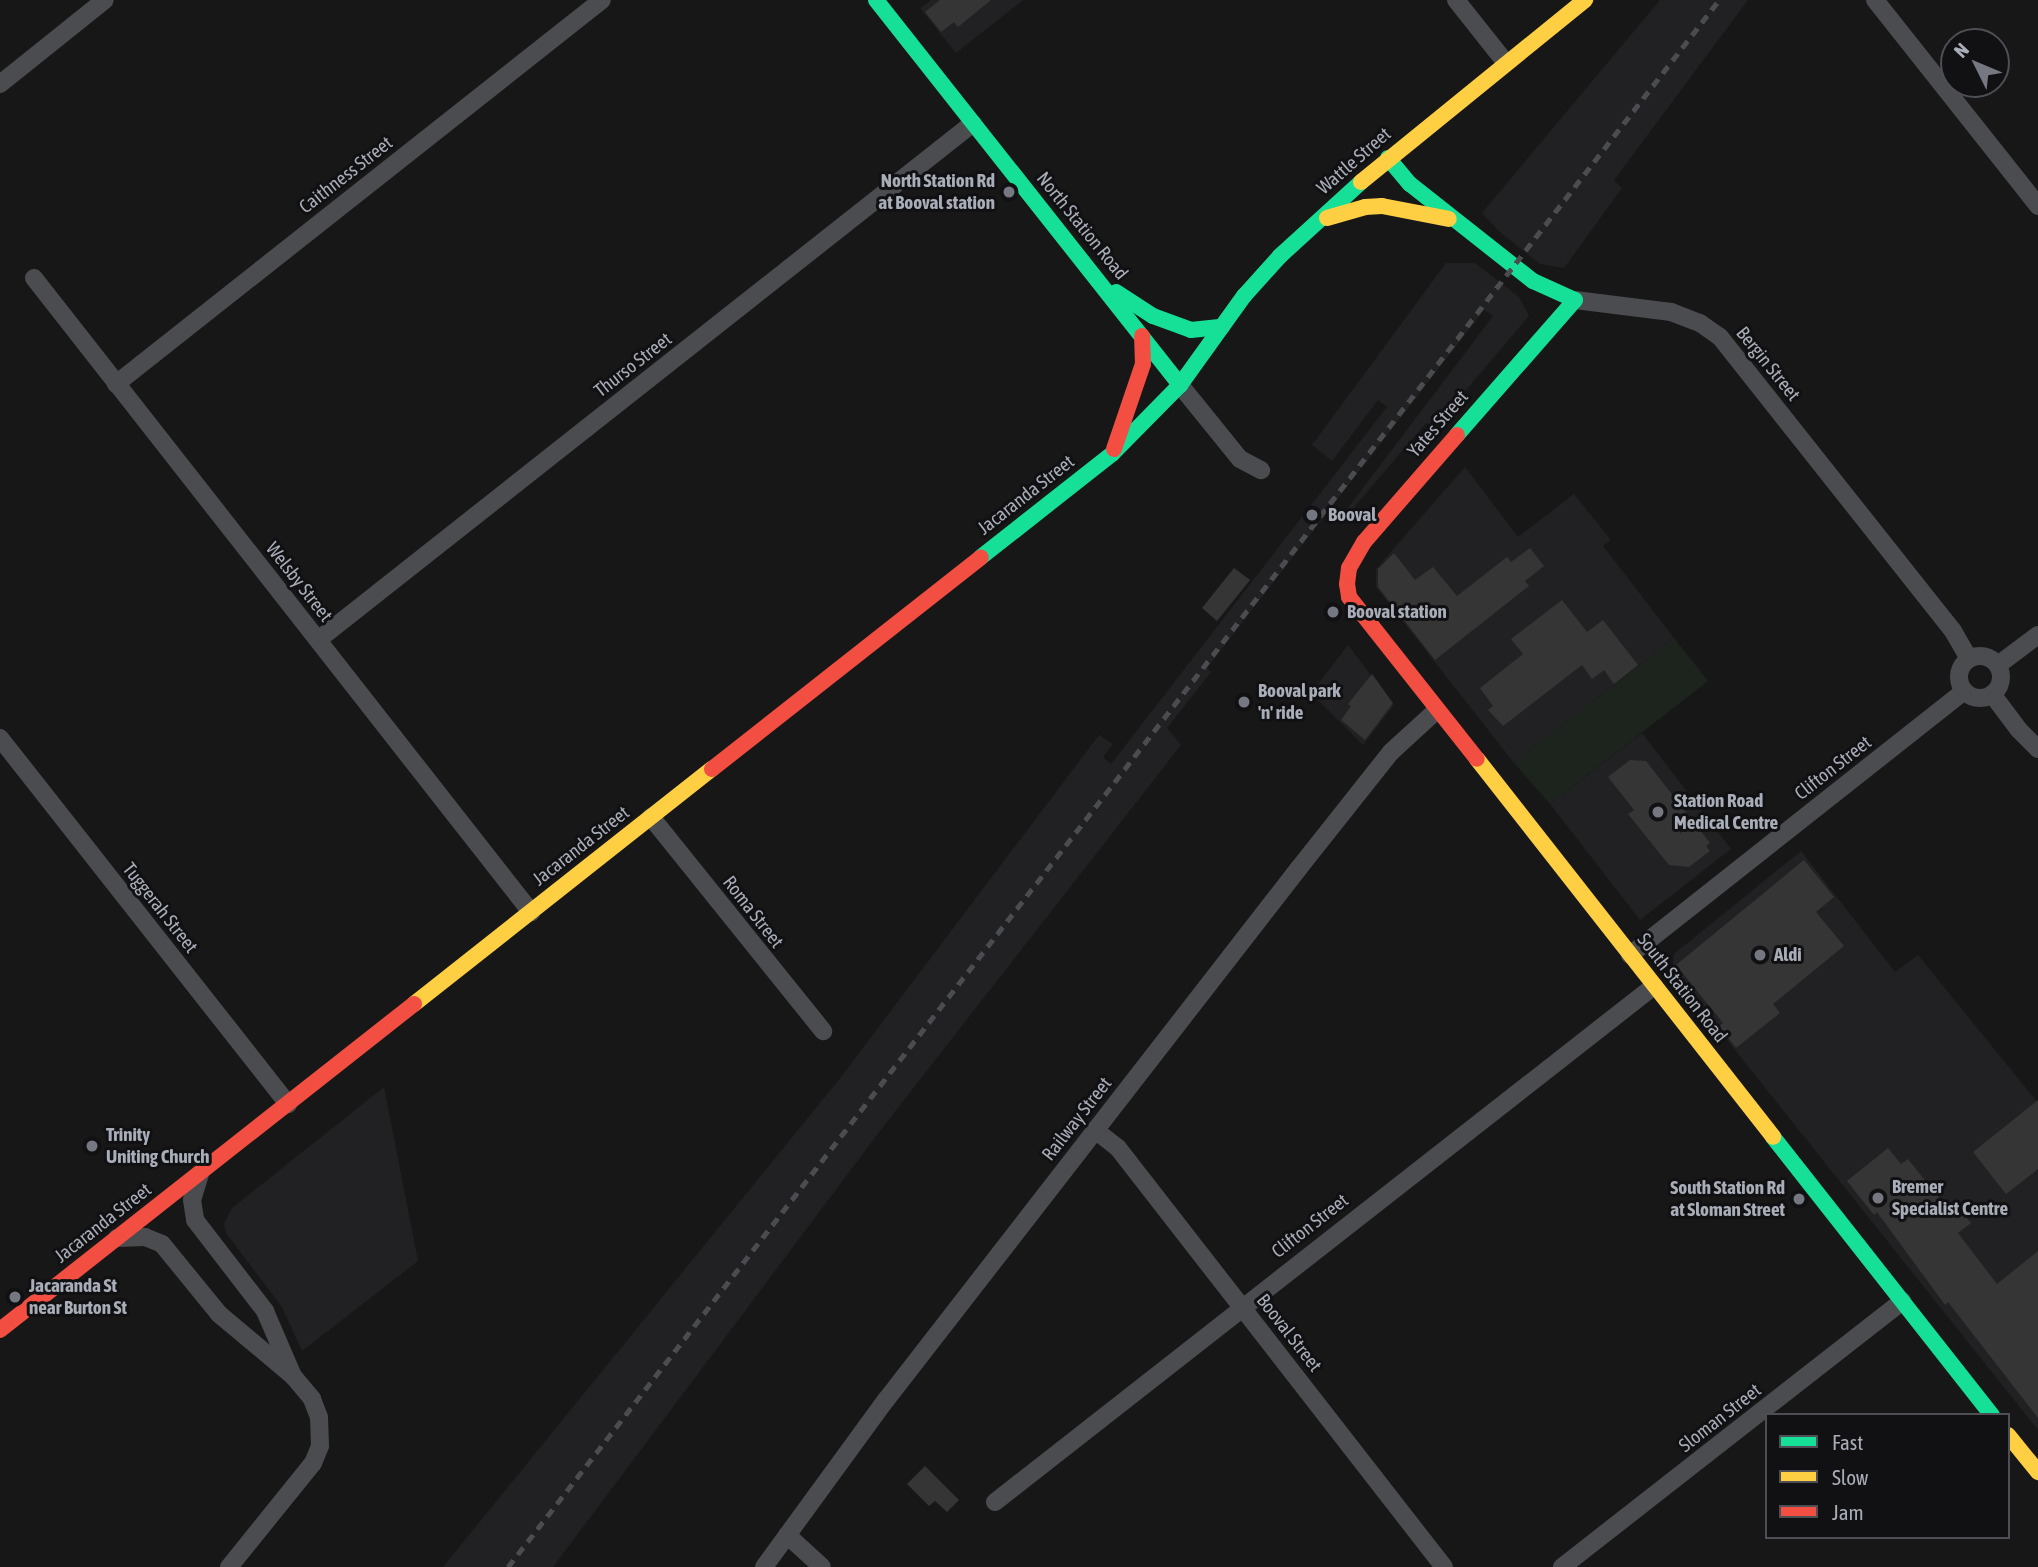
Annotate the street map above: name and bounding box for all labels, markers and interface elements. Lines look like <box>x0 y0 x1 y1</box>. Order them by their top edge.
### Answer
north arrow <box>1940 28 2010 98</box>
text: N <box>1949 38 1973 62</box>
street label: Wattle Street <box>1312 123 1396 199</box>
street label: Caithness Street <box>295 132 397 218</box>
street label: North Station Road <box>1032 168 1132 284</box>
place label: North Station Rd at Booval station <box>878 170 995 214</box>
marker: North Station Rd at Booval station <box>1001 184 1017 200</box>
street label: Bergin Street <box>1731 322 1805 406</box>
street label: Thurso Street <box>590 328 676 402</box>
street label: Yates Street <box>1403 386 1473 462</box>
street label: Jacaranda Street <box>973 450 1079 540</box>
place label: Booval <box>1328 504 1376 526</box>
marker: Booval <box>1302 505 1322 525</box>
street label: Welsby Street <box>261 538 337 626</box>
place label: Booval station <box>1347 601 1447 623</box>
marker: Booval station <box>1325 604 1341 620</box>
place label: Booval park 'n' ride <box>1258 680 1341 724</box>
marker: Booval park 'n' ride <box>1236 694 1252 710</box>
street label: Clifton Street <box>1790 731 1876 805</box>
place label: Station Road Medical Centre <box>1674 790 1778 834</box>
street label: Jacaranda Street <box>528 801 634 891</box>
marker: Station Road Medical Centre <box>1648 802 1668 822</box>
street label: Tuggerah Street <box>118 858 202 958</box>
street label: Roma Street <box>718 871 788 953</box>
street label: South Station Road <box>1632 929 1732 1047</box>
place label: Aldi <box>1774 944 1802 966</box>
marker: Aldi <box>1752 947 1768 963</box>
street label: Railway Street <box>1037 1073 1117 1165</box>
place label: Trinity Uniting Church <box>106 1124 209 1168</box>
marker: Trinity Uniting Church <box>84 1138 100 1154</box>
place label: Bremer Specialist Centre <box>1892 1176 2008 1220</box>
place label: South Station Rd at Sloman Street <box>1670 1177 1785 1221</box>
street label: Jacaranda Street <box>50 1178 156 1268</box>
street label: Clifton Street <box>1267 1189 1353 1263</box>
marker: Bremer Specialist Centre <box>1870 1190 1886 1206</box>
marker: South Station Rd at Sloman Street <box>1791 1191 1807 1207</box>
place label: Jacaranda St near Burton St <box>29 1275 127 1319</box>
marker: Jacaranda St near Burton St <box>7 1289 23 1305</box>
street label: Booval Street <box>1252 1290 1326 1376</box>
street label: Sloman Street <box>1674 1379 1766 1457</box>
legend <box>1765 1413 2010 1539</box>
text: Fast <box>1832 1430 1863 1454</box>
text: Slow <box>1832 1465 1868 1489</box>
text: Jam <box>1832 1500 1864 1524</box>

